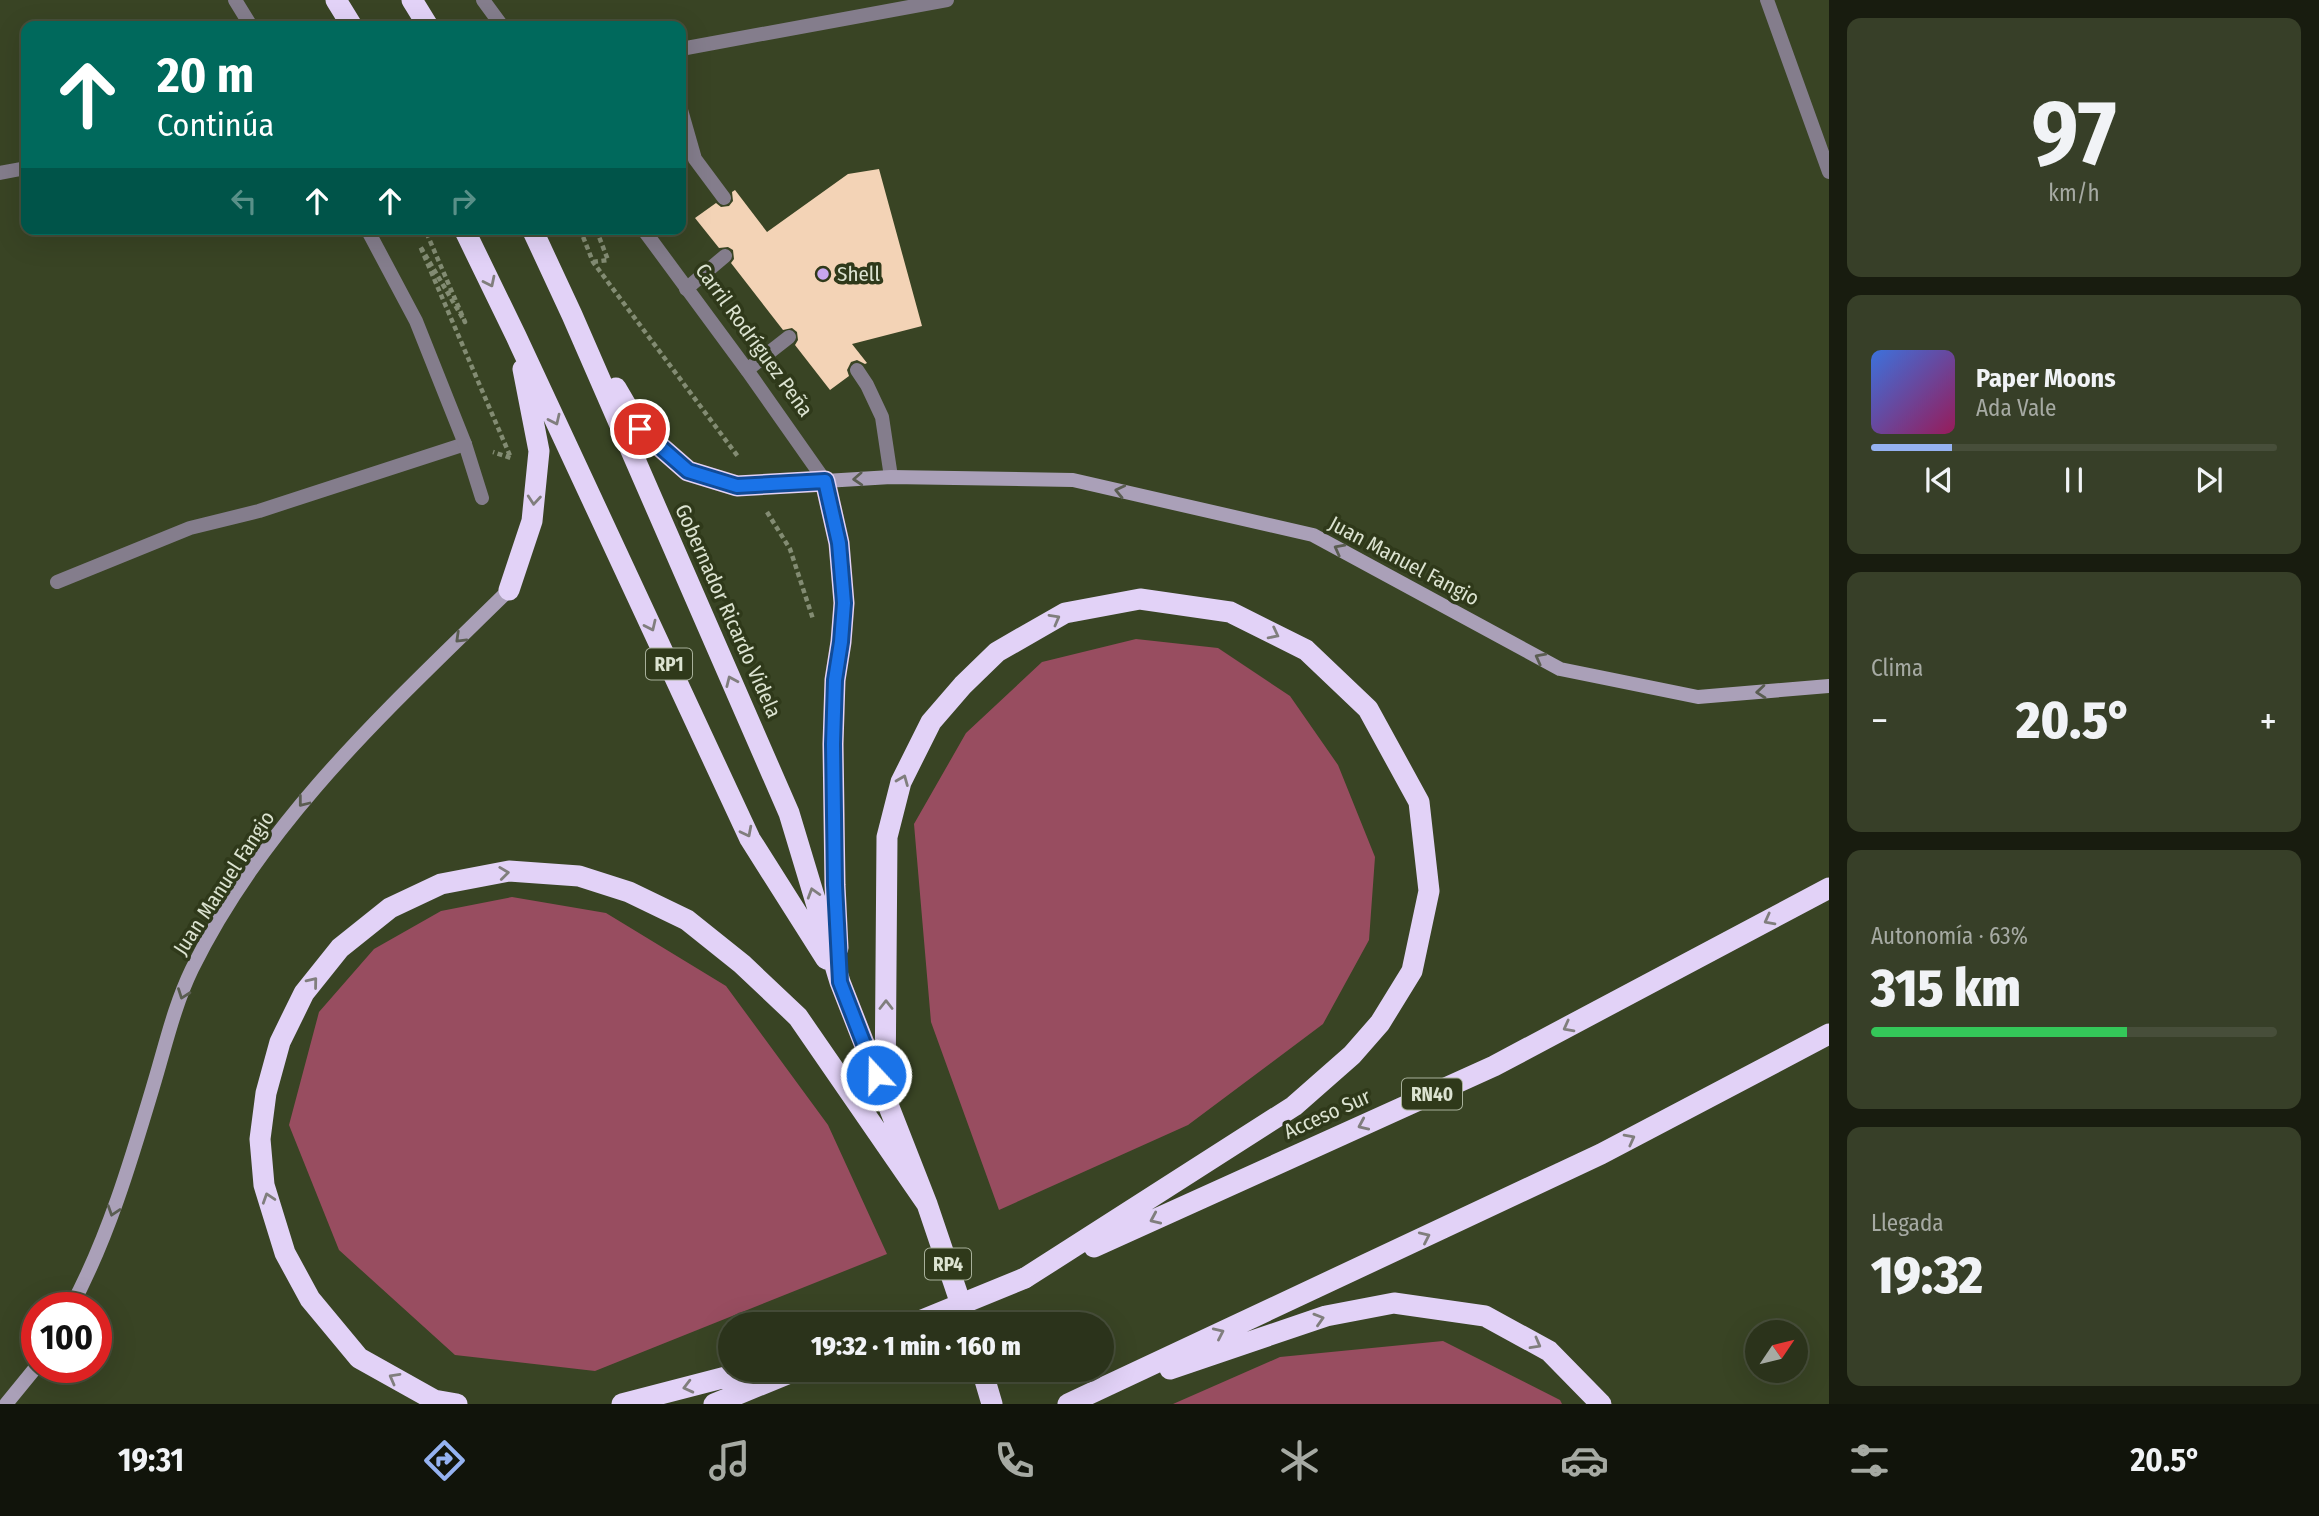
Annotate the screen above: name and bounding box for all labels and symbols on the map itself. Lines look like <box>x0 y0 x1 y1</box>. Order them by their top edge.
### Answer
street label: Carril Rodríguez Peña <box>690 258 818 422</box>
place label: Shell <box>837 261 880 287</box>
marker: Shell <box>815 266 831 282</box>
one-way arrow <box>482 275 496 287</box>
pin <box>610 399 670 459</box>
one-way arrow <box>547 413 561 425</box>
one-way arrow <box>852 472 863 487</box>
one-way arrow <box>1115 485 1127 499</box>
one-way arrow <box>527 494 542 505</box>
street label: Gobernador Ricardo Videla <box>669 500 787 722</box>
street label: Juan Manuel Fangio <box>1324 510 1484 612</box>
one-way arrow <box>1334 544 1347 557</box>
one-way arrow <box>1048 614 1061 627</box>
one-way arrow <box>643 619 657 631</box>
one-way arrow <box>1267 625 1279 639</box>
one-way arrow <box>455 629 468 642</box>
road number: RP1 <box>646 649 692 680</box>
one-way arrow <box>1534 652 1547 666</box>
one-way arrow <box>725 676 739 688</box>
one-way arrow <box>1755 684 1767 699</box>
one-way arrow <box>895 775 909 787</box>
one-way arrow <box>298 794 311 807</box>
street label: Juan Manuel Fangio <box>168 806 280 960</box>
one-way arrow <box>739 825 753 837</box>
one-way arrow <box>499 866 510 881</box>
one-way arrow <box>807 887 822 899</box>
one-way arrow <box>1764 912 1776 925</box>
one-way arrow <box>305 977 318 990</box>
one-way arrow <box>177 988 191 1000</box>
one-way arrow <box>878 999 894 1010</box>
one-way arrow <box>1563 1019 1575 1032</box>
position arrow <box>839 1038 913 1112</box>
road number: RN40 <box>1402 1078 1462 1110</box>
street label: Acceso Sur <box>1280 1083 1375 1145</box>
one-way arrow <box>1358 1117 1370 1131</box>
one-way arrow <box>1623 1133 1636 1147</box>
one-way arrow <box>261 1192 276 1204</box>
one-way arrow <box>107 1204 122 1216</box>
one-way arrow <box>1150 1211 1163 1225</box>
one-way arrow <box>1418 1231 1430 1245</box>
road number: RP4 <box>925 1248 971 1280</box>
speed limit sign: 100 <box>21 1292 112 1383</box>
one-way arrow <box>1312 1312 1324 1327</box>
north arrow <box>1745 1320 1808 1382</box>
one-way arrow <box>1212 1327 1224 1341</box>
one-way arrow <box>1529 1336 1542 1350</box>
one-way arrow <box>389 1372 402 1386</box>
one-way arrow <box>682 1379 694 1393</box>

